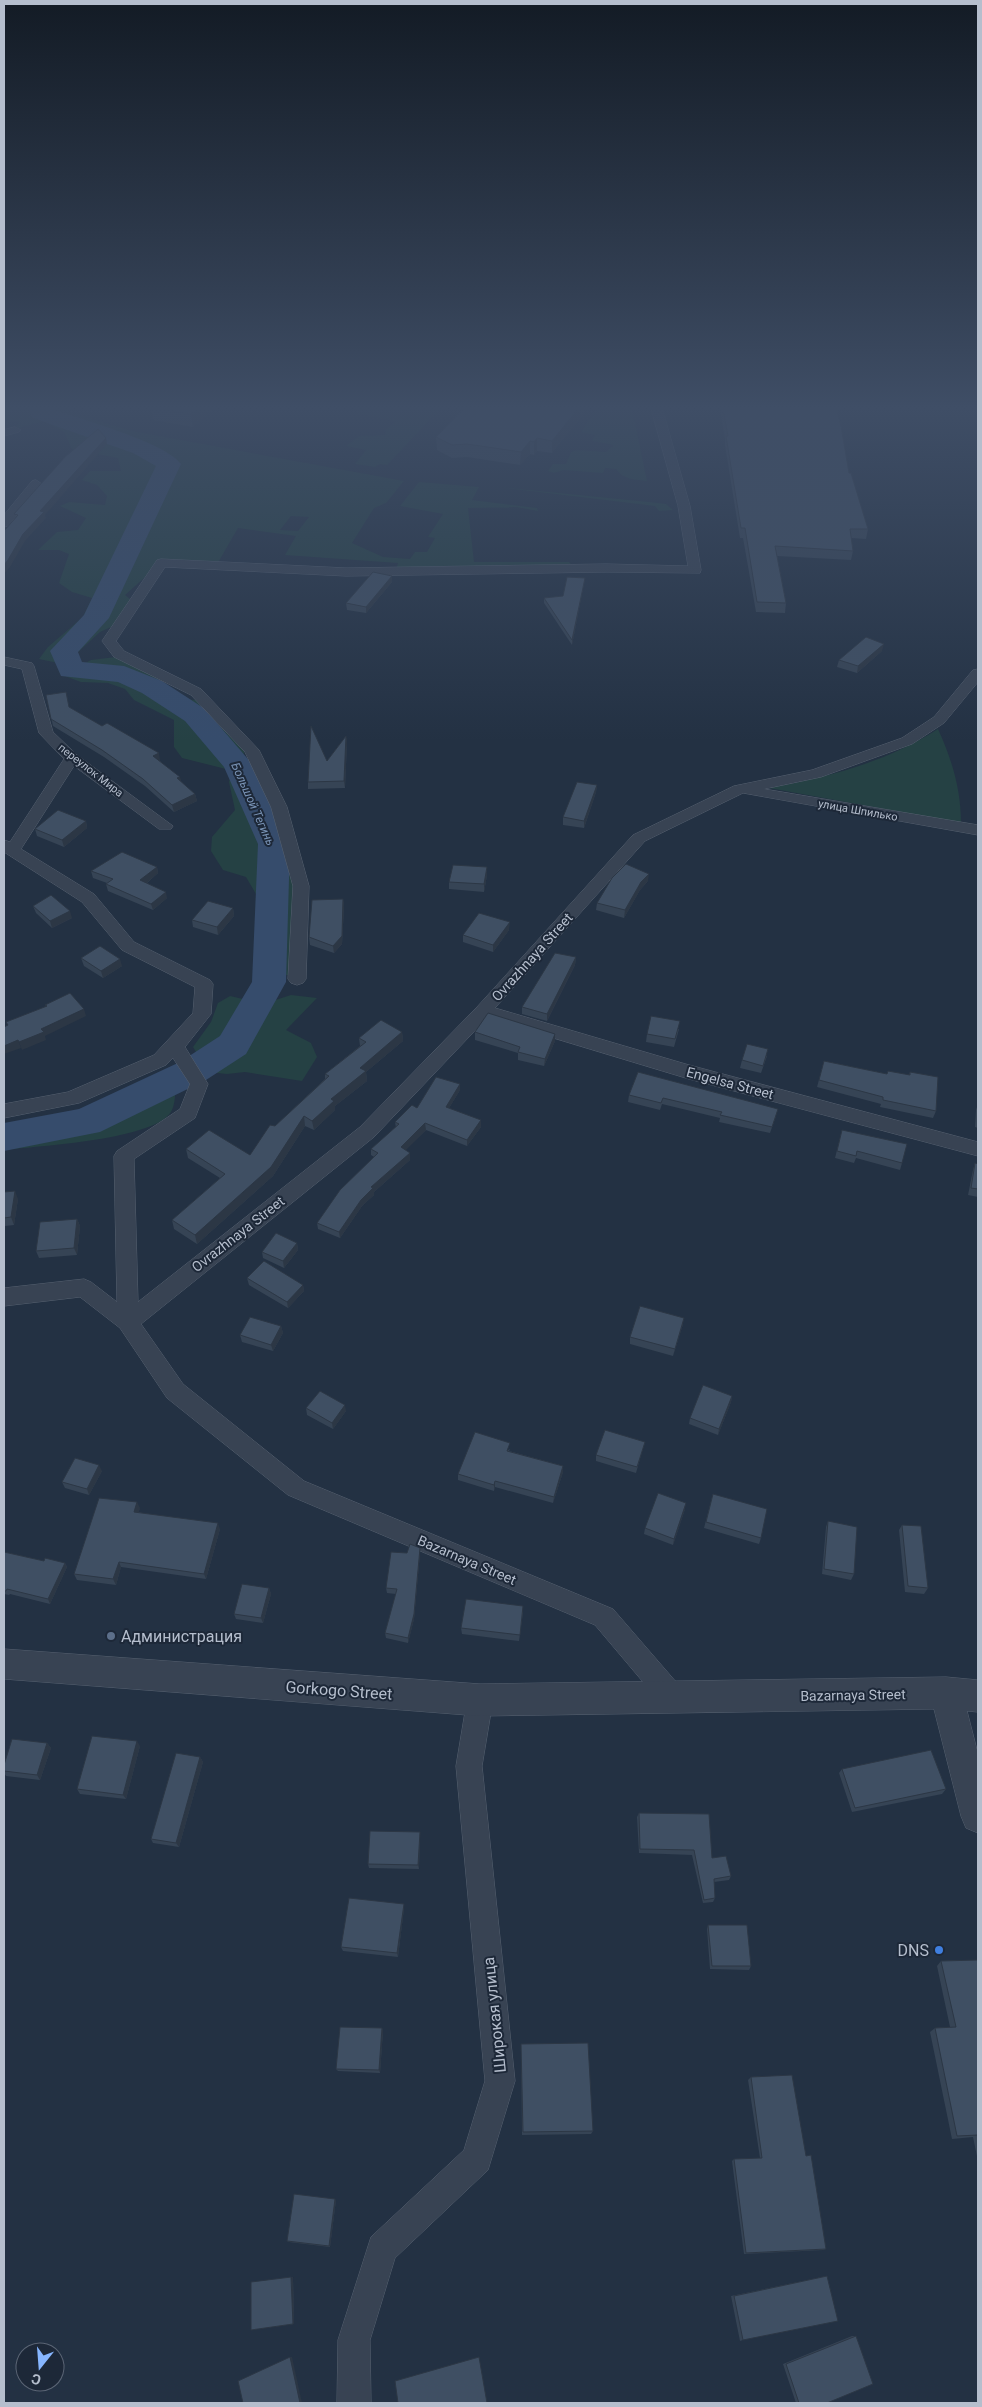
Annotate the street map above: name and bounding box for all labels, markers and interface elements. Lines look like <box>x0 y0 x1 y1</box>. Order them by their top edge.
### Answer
street label: переулок Мира <box>56 741 126 800</box>
water label: Большой Тегинь <box>228 760 278 848</box>
street label: улица Шпилько <box>817 797 899 824</box>
street label: Ovrazhnaya Street <box>488 909 576 1004</box>
street label: Engelsa Street <box>685 1064 776 1102</box>
street label: Ovrazhnaya Street <box>189 1193 288 1275</box>
street label: Bazarnaya Street <box>415 1532 519 1588</box>
place label: Администрация <box>121 1627 242 1646</box>
marker: Администрация <box>105 1630 117 1642</box>
street label: Gorkogo Street <box>285 1677 393 1704</box>
street label: Bazarnaya Street <box>800 1686 906 1704</box>
place label: DNS <box>898 1941 929 1960</box>
marker: DNS <box>933 1944 945 1956</box>
street label: Широкая улица <box>479 1956 510 2074</box>
north arrow <box>15 2342 65 2392</box>
text: С <box>29 2370 43 2388</box>

